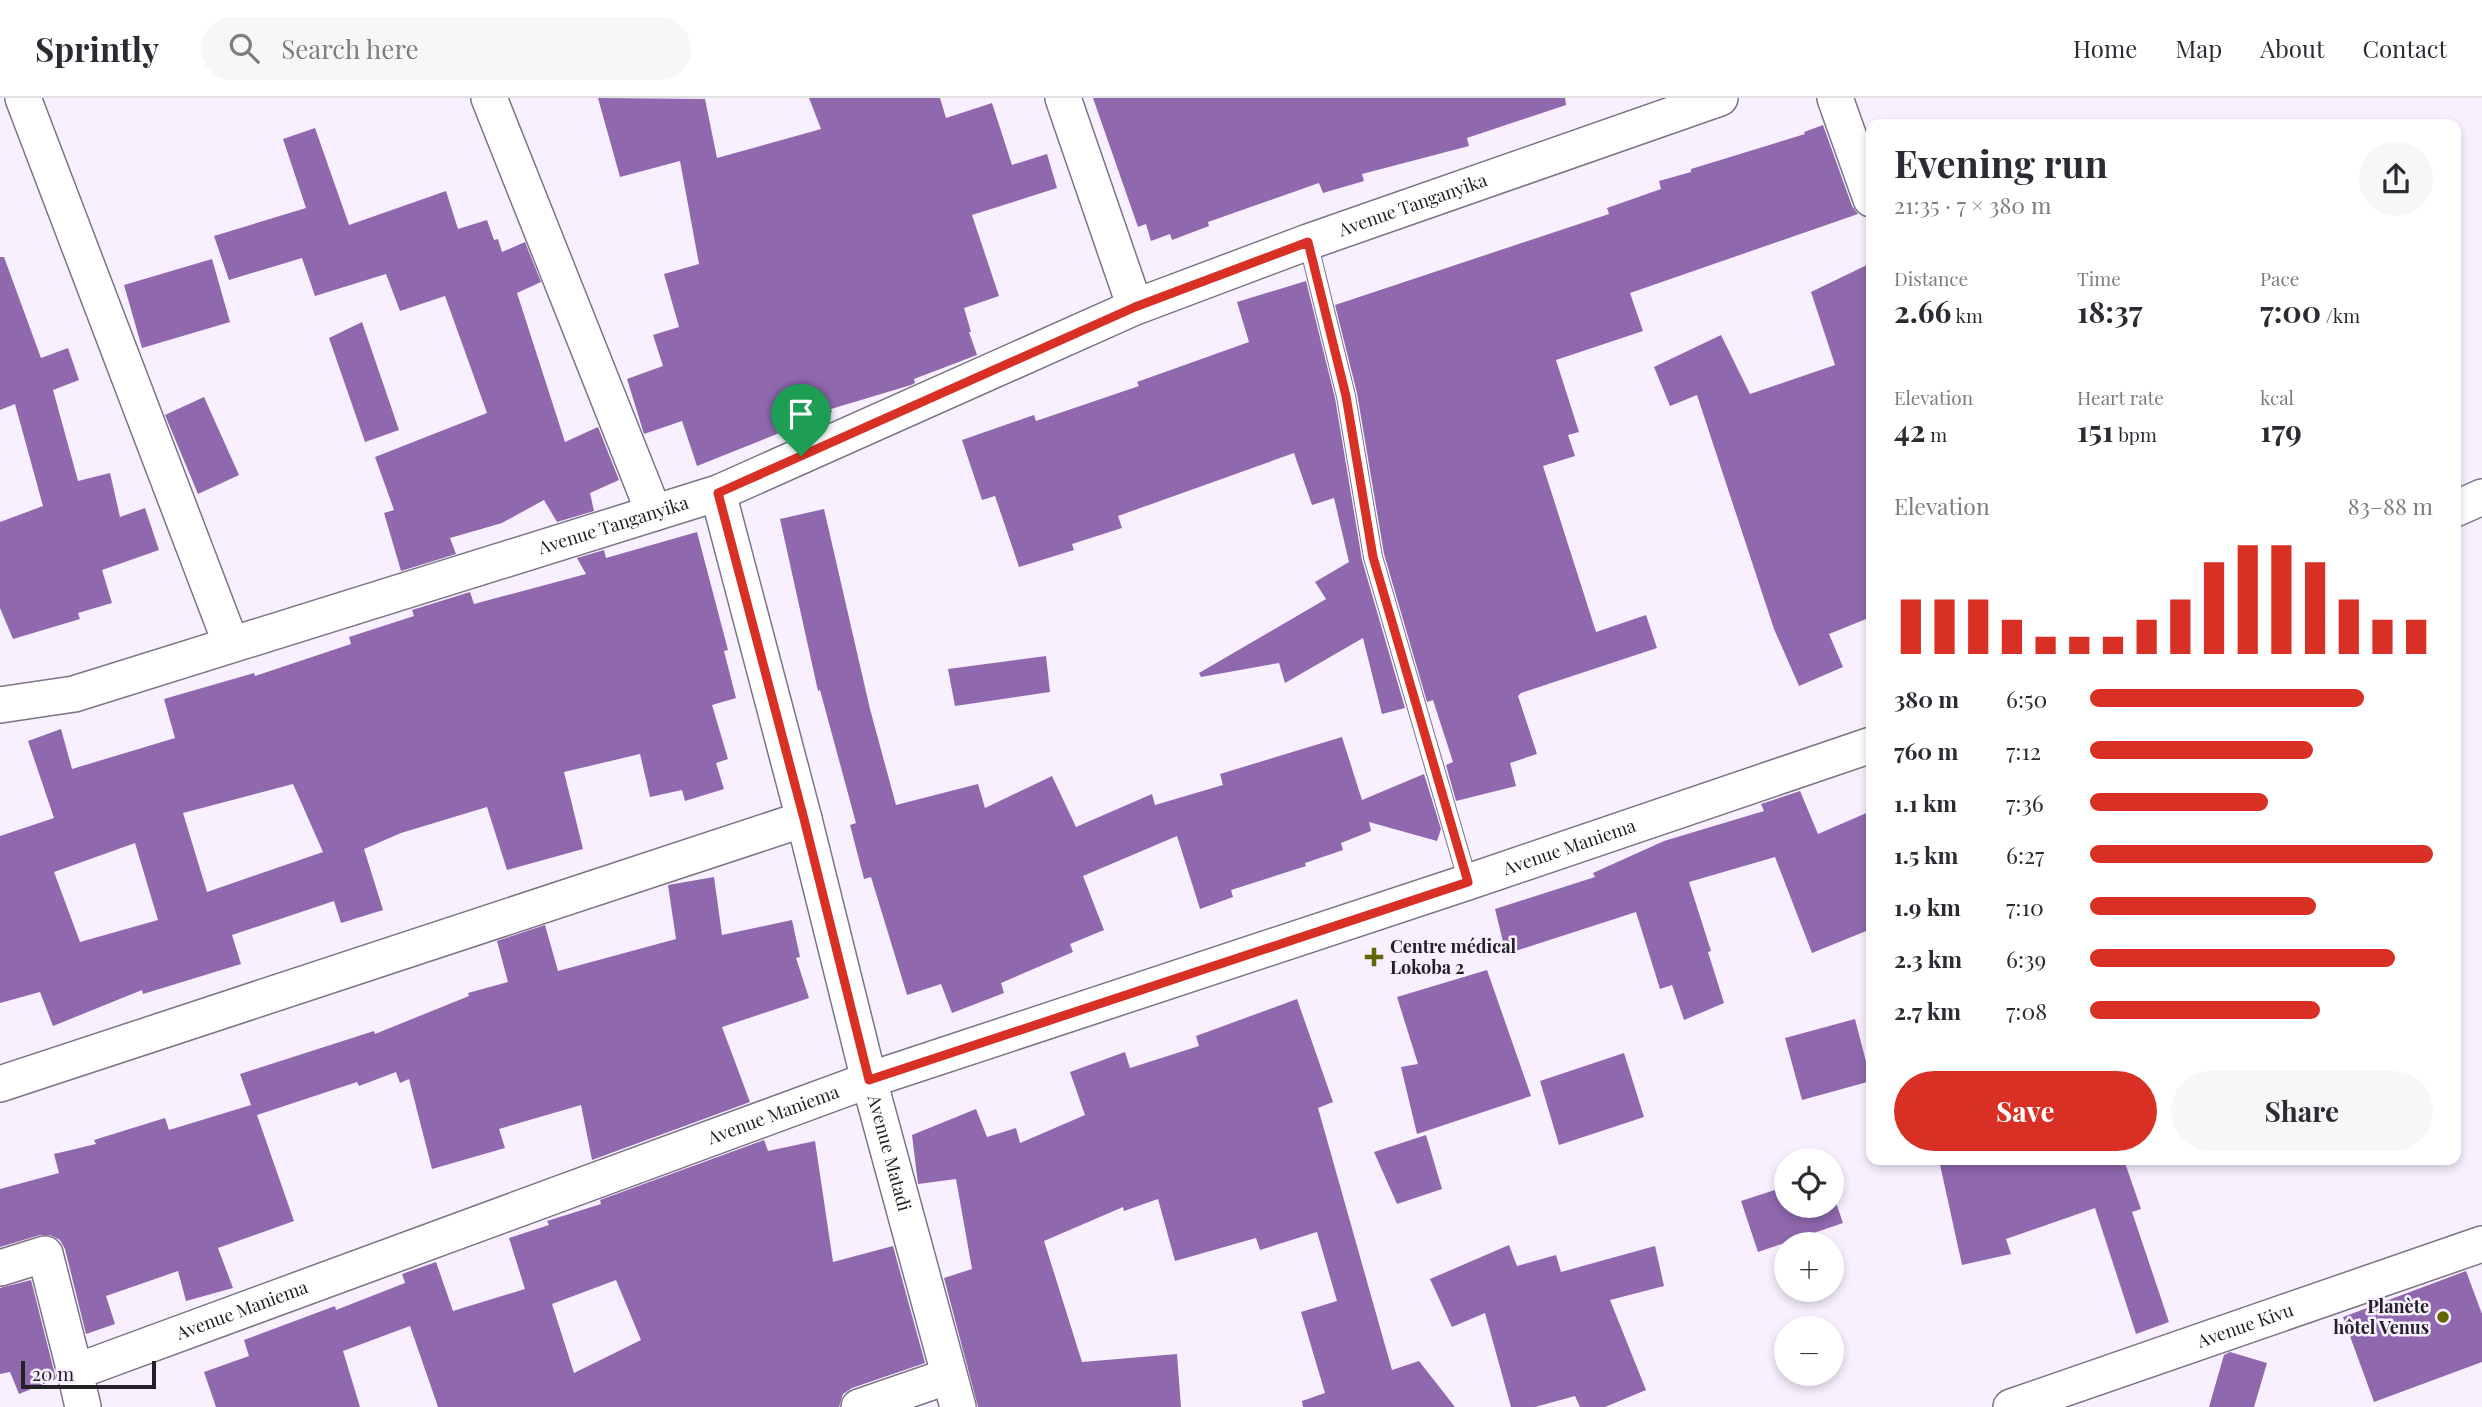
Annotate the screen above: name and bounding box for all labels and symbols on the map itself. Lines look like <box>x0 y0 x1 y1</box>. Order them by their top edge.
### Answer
street label: Avenue Tanganyika <box>1334 167 1490 242</box>
pin <box>771 384 831 456</box>
street label: Avenue Tanganyika <box>534 490 691 560</box>
street label: Avenue Maniema <box>1499 813 1639 881</box>
place label: Centre médical Lokoba 2 <box>1390 934 1517 979</box>
marker: Centre médical Lokoba 2 <box>1364 947 1384 967</box>
street label: Avenue Maniema <box>703 1079 842 1150</box>
street label: Avenue Matadi <box>862 1091 917 1214</box>
street label: Avenue Maniema <box>172 1274 311 1345</box>
place label: Planète hôtel Venus <box>2333 1294 2429 1339</box>
street label: Avenue Kivu <box>2193 1297 2297 1353</box>
marker: Planète hôtel Venus <box>2435 1309 2451 1325</box>
scale bar <box>21 1358 156 1390</box>

